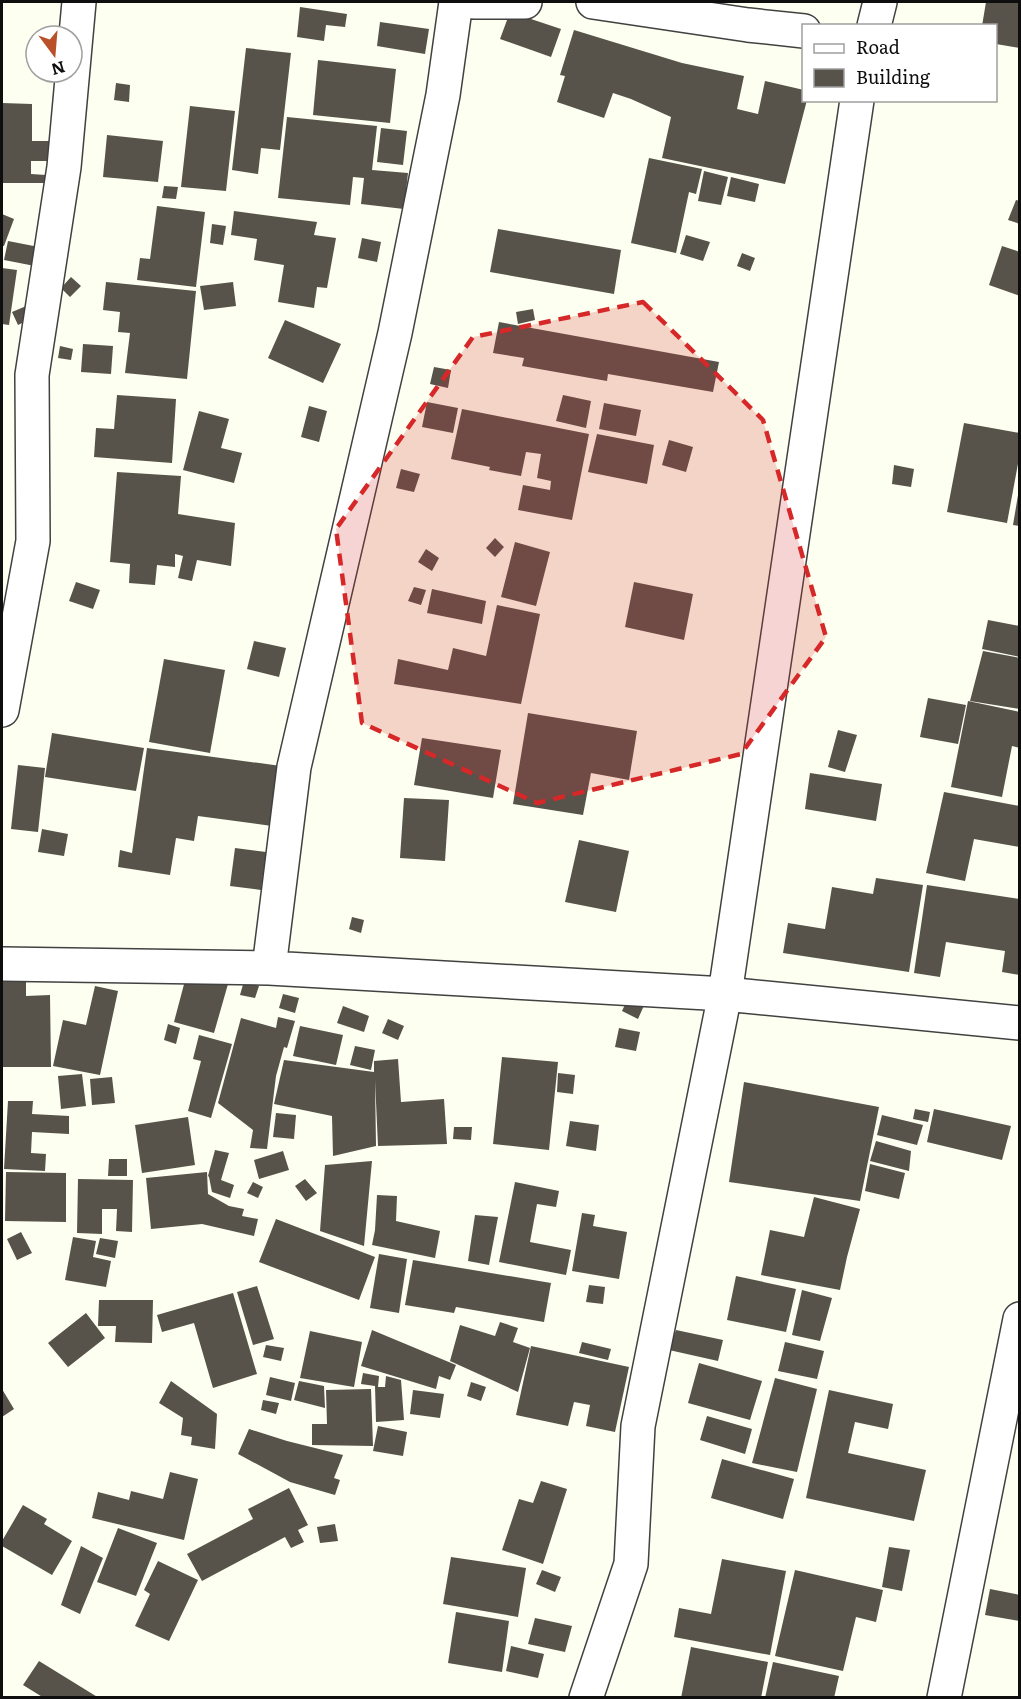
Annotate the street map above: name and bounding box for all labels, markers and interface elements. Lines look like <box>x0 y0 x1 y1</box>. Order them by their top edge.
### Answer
north arrow <box>24 24 84 84</box>
legend <box>802 24 997 102</box>
text: Road <box>856 33 900 60</box>
text: N <box>49 56 68 83</box>
text: Building <box>856 63 931 90</box>

